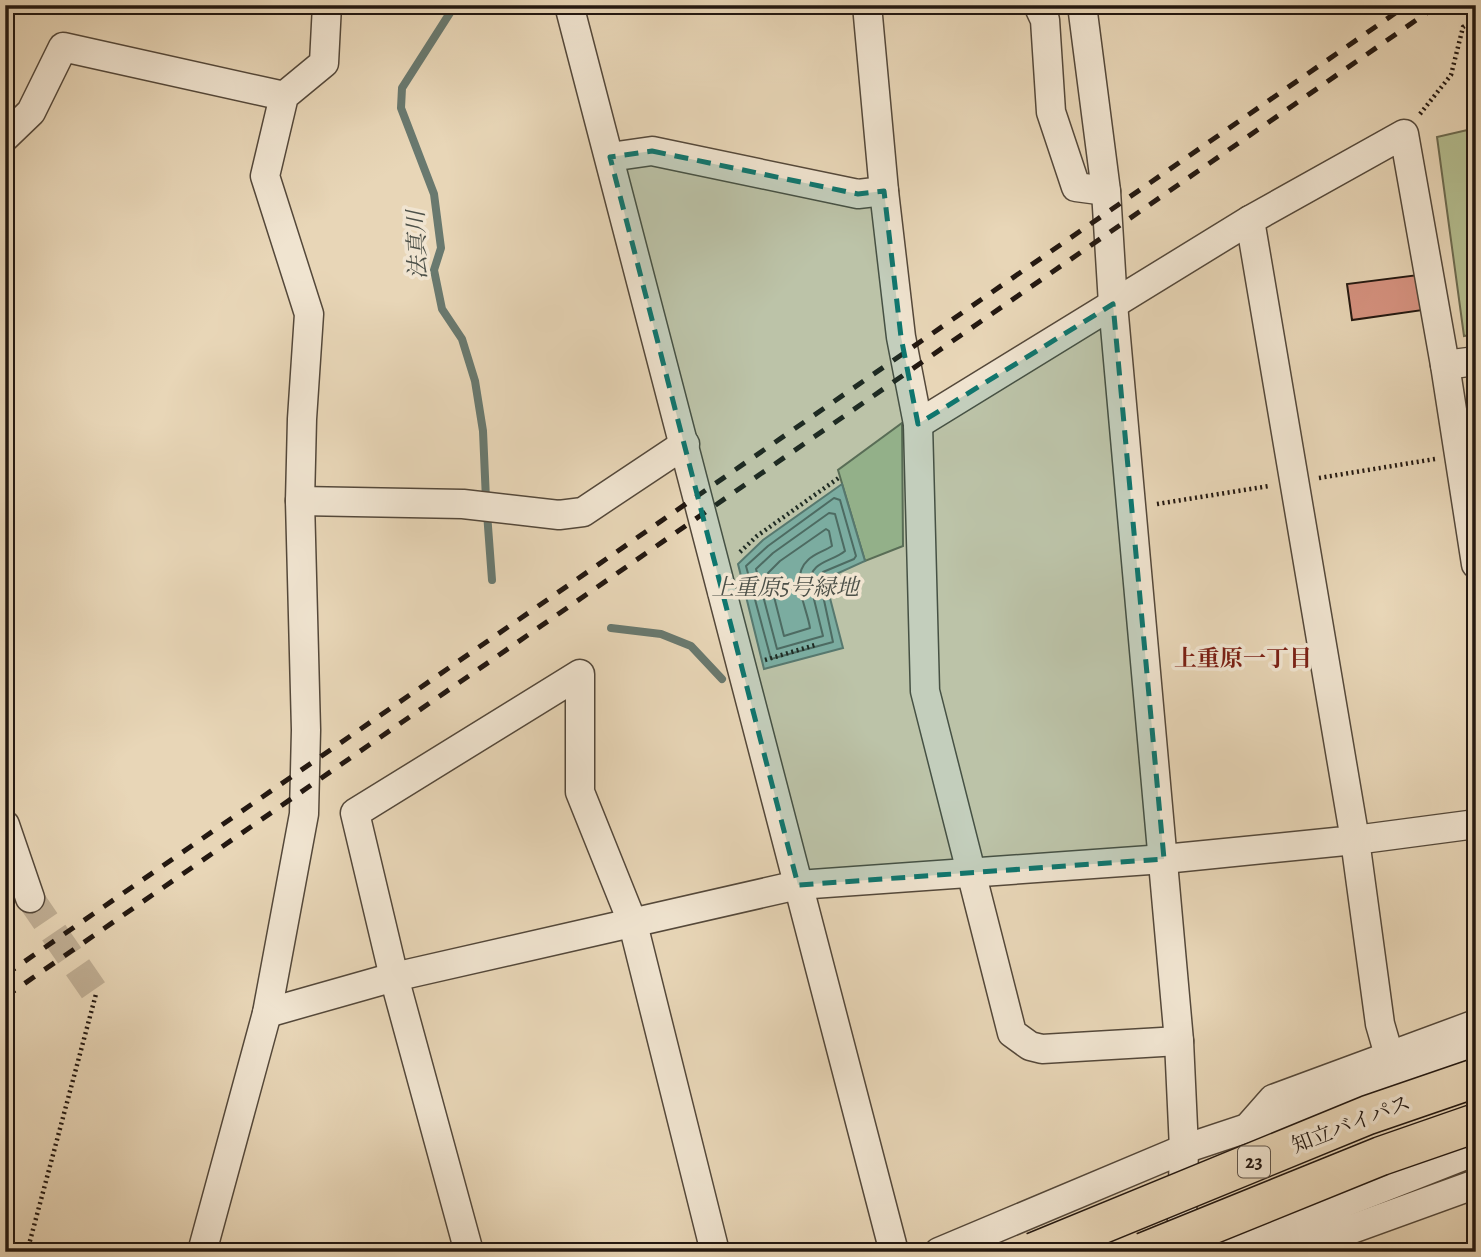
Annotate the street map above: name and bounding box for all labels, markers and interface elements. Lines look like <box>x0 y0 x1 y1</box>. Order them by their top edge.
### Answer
water label: 法真川 <box>400 207 434 280</box>
water label: 上重原5号緑地 <box>711 572 862 603</box>
district label: 上重原一丁目 <box>1174 643 1312 674</box>
street label: 知立バイパス <box>1287 1088 1415 1160</box>
road number: 23 <box>1238 1146 1270 1178</box>

